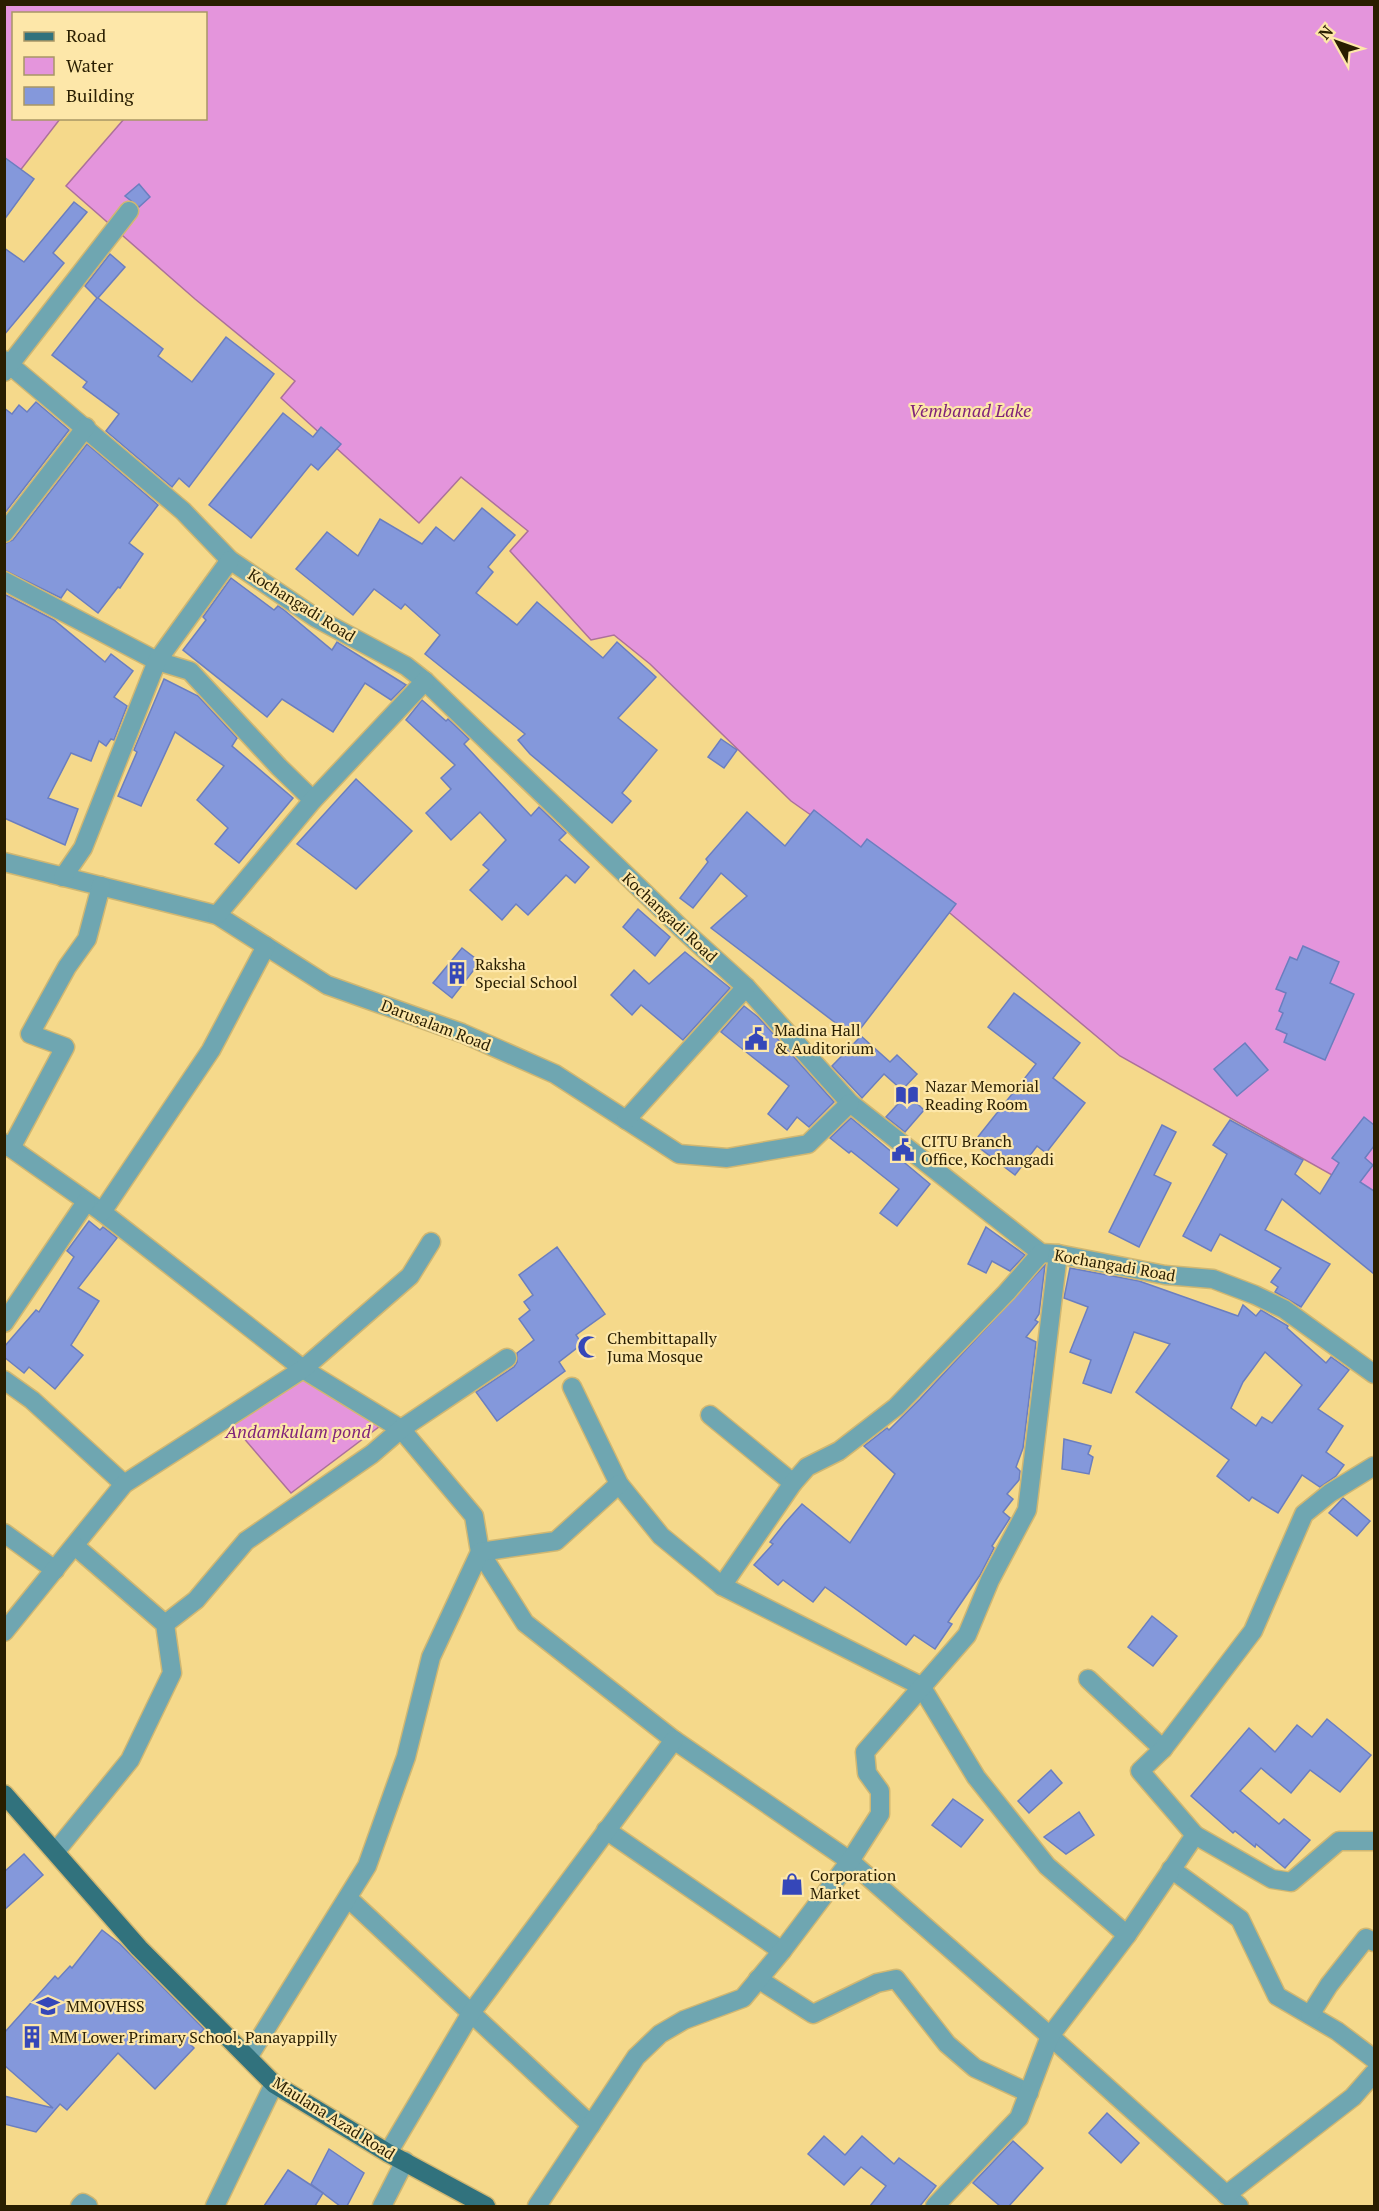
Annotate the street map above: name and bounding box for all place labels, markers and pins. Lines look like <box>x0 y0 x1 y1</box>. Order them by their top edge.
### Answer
place label: Raksha Special School <box>475 953 578 993</box>
building icon: Raksha Special School <box>444 960 470 986</box>
place label: Madina Hall & Auditorium <box>774 1019 874 1059</box>
public building icon: Madina Hall & Auditorium <box>743 1026 769 1052</box>
place label: Nazar Memorial Reading Room <box>925 1075 1039 1115</box>
library icon: Nazar Memorial Reading Room <box>894 1082 920 1108</box>
place label: CITU Branch Office, Kochangadi <box>921 1130 1054 1170</box>
public building icon: CITU Branch Office, Kochangadi <box>890 1137 916 1163</box>
place label: Chembittapally Juma Mosque <box>607 1327 718 1367</box>
mosque icon: Chembittapally Juma Mosque <box>576 1334 602 1360</box>
place label: Corporation Market <box>810 1864 897 1904</box>
shop icon: Corporation Market <box>779 1871 805 1897</box>
school or university icon: MMOVHSS <box>35 1993 61 2019</box>
place label: MMOVHSS <box>66 1995 145 2017</box>
building icon: MM Lower Primary School, Panayappilly <box>19 2024 45 2050</box>
place label: MM Lower Primary School, Panayappilly <box>50 2026 338 2048</box>

